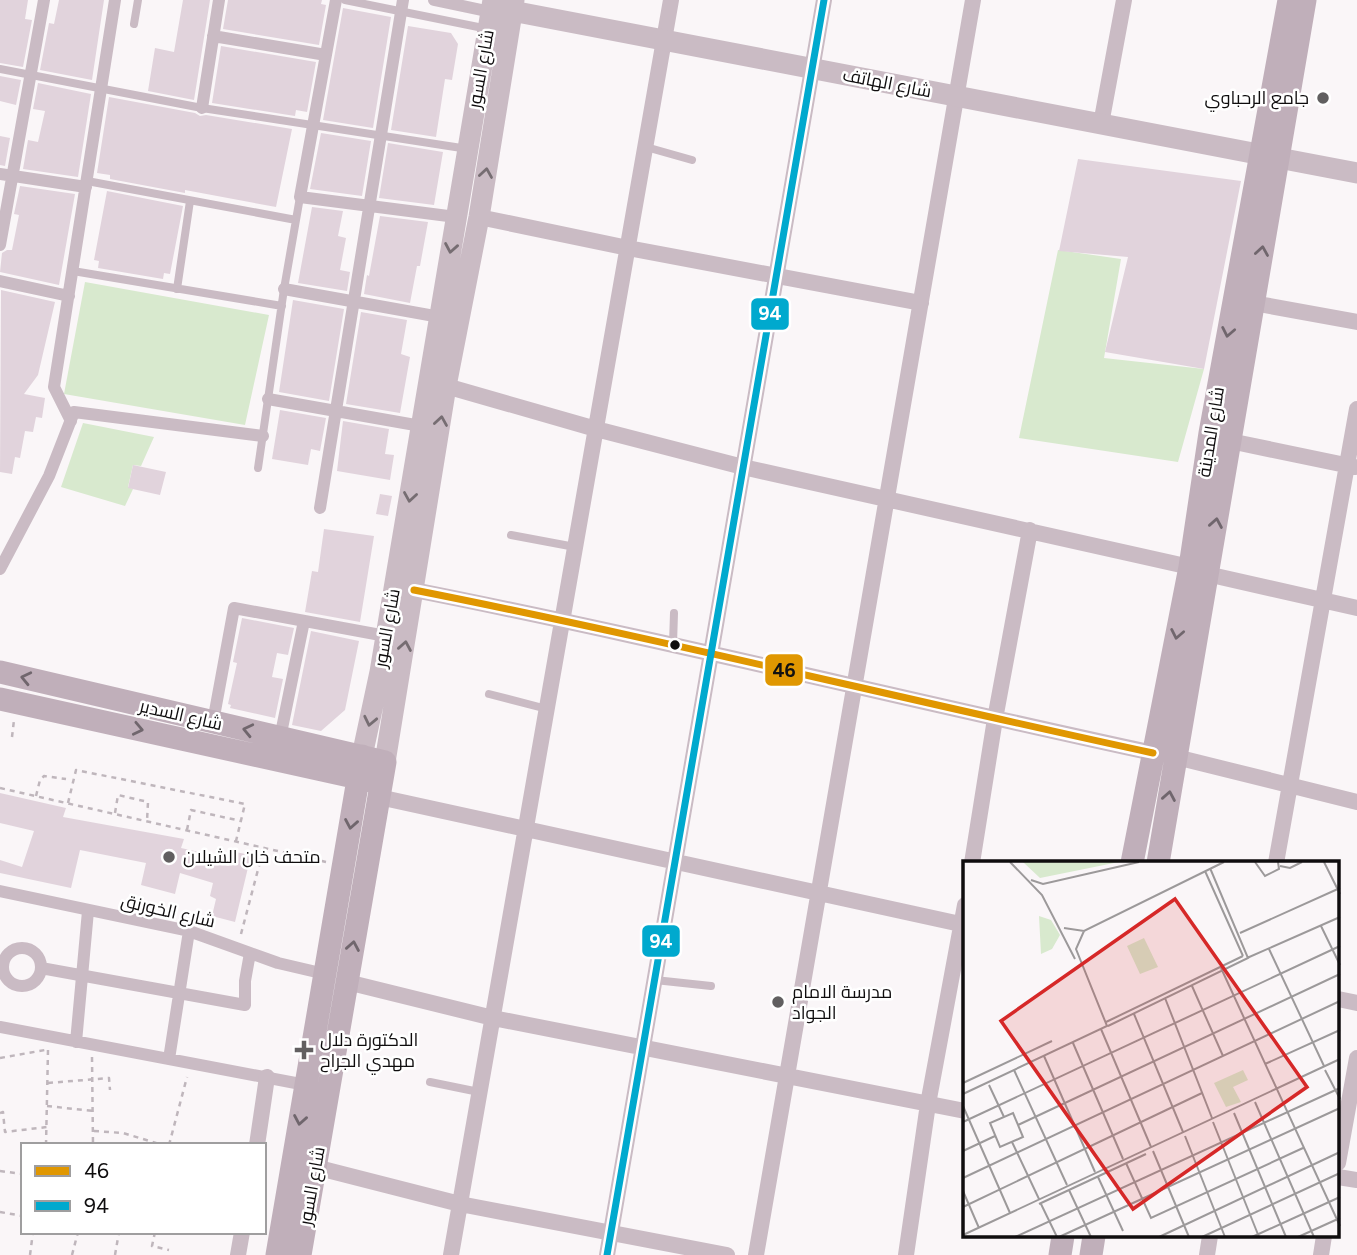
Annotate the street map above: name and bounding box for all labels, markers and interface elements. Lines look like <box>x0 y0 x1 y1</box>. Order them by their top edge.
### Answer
street label: شارع السور <box>463 28 500 111</box>
street label: شارع الهاتف <box>840 64 933 103</box>
place label: جامع الرحباوي <box>1205 87 1309 112</box>
marker: جامع الرحباوي <box>1315 90 1331 106</box>
one-way arrow <box>478 168 493 179</box>
one-way arrow <box>444 242 459 254</box>
one-way arrow <box>1254 245 1269 256</box>
line badge: 94 <box>750 297 790 331</box>
text: 94 <box>758 302 782 325</box>
one-way arrow <box>1222 326 1237 338</box>
street label: شارع المدينة <box>1193 385 1230 479</box>
one-way arrow <box>433 415 448 427</box>
one-way arrow <box>403 491 418 502</box>
one-way arrow <box>1208 517 1223 529</box>
street label: شارع السور <box>369 587 406 670</box>
one-way arrow <box>1170 628 1185 640</box>
unlabelled marker <box>668 638 682 652</box>
one-way arrow <box>397 640 412 652</box>
line badge: 46 <box>764 653 804 687</box>
text: 46 <box>772 659 796 682</box>
one-way arrow <box>20 672 32 687</box>
street label: شارع السدير <box>136 695 225 736</box>
one-way arrow <box>363 715 378 727</box>
one-way arrow <box>132 721 144 736</box>
one-way arrow <box>242 724 254 738</box>
one-way arrow <box>1161 790 1176 802</box>
one-way arrow <box>344 818 359 830</box>
place label: متحف خان الشيلان <box>183 846 321 868</box>
marker: متحف خان الشيلان <box>161 849 177 865</box>
inset map <box>963 861 1340 1238</box>
street label: شارع الخورنق <box>119 889 217 933</box>
line badge: 94 <box>641 924 681 958</box>
text: 94 <box>649 930 673 953</box>
one-way arrow <box>345 940 360 952</box>
place label: مدرسة الامام الجواد <box>792 981 892 1024</box>
marker: مدرسة الامام الجواد <box>770 994 786 1010</box>
place label: الدكتورة دلال مهدي الجراح <box>320 1029 418 1075</box>
marker: الدكتورة دلال مهدي الجراح <box>294 1040 314 1060</box>
one-way arrow <box>293 1114 308 1126</box>
legend <box>21 1143 266 1234</box>
street label: شارع السور <box>294 1145 331 1228</box>
text: 46 <box>84 1158 109 1183</box>
text: 94 <box>84 1193 109 1218</box>

